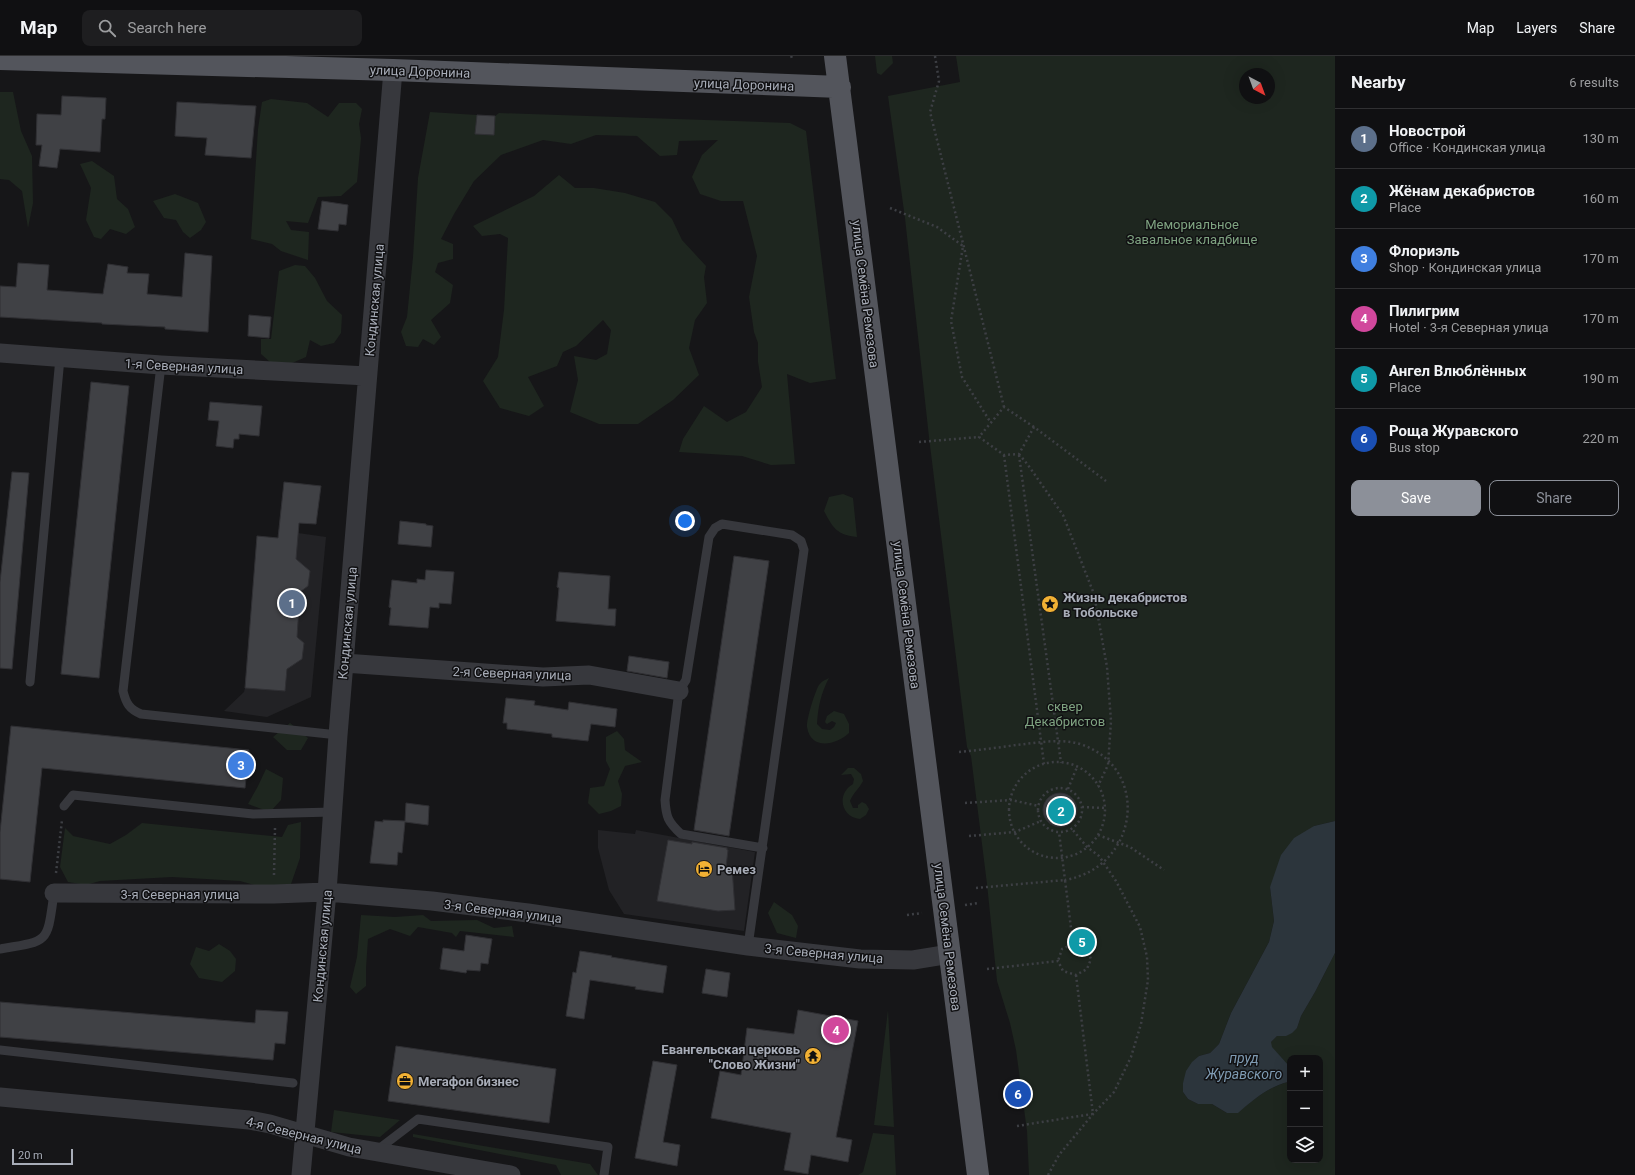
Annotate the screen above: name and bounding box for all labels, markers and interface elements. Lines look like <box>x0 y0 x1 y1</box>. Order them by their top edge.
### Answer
search box <box>82 10 362 46</box>
text: Map <box>20 16 58 39</box>
icon: search <box>96 17 118 39</box>
text: Search here <box>128 19 206 37</box>
text: Map <box>1467 20 1494 36</box>
text: Layers <box>1516 20 1557 36</box>
text: Share <box>1579 20 1615 36</box>
street label: улица Доронина <box>370 62 470 81</box>
north arrow <box>1239 68 1275 104</box>
text: Nearby <box>1351 72 1406 92</box>
street label: улица Доронина <box>694 75 794 94</box>
text: 6 results <box>1569 75 1619 90</box>
text: Новострой <box>1389 122 1466 140</box>
text: 1 <box>1360 131 1368 146</box>
text: 130 m <box>1582 131 1619 146</box>
text: Office · Кондинская улица <box>1389 140 1545 155</box>
text: Жёнам декабристов <box>1389 182 1535 200</box>
text: 2 <box>1360 191 1368 206</box>
text: 160 m <box>1582 191 1619 206</box>
text: Place <box>1389 200 1421 215</box>
park label: Мемориальное Завальное кладбище <box>1127 217 1257 247</box>
street label: улица Семёна Ремезова <box>849 219 882 369</box>
text: Флориэль <box>1389 242 1460 260</box>
street label: Кондинская улица <box>362 243 387 357</box>
text: 3 <box>1360 251 1368 266</box>
text: 170 m <box>1582 251 1619 266</box>
text: Shop · Кондинская улица <box>1389 260 1541 275</box>
text: Пилигрим <box>1389 302 1460 320</box>
text: 4 <box>1360 311 1368 326</box>
text: 170 m <box>1582 311 1619 326</box>
text: Hotel · 3-я Северная улица <box>1389 320 1549 335</box>
street label: 1-я Северная улица <box>124 356 244 377</box>
text: Ангел Влюблённых <box>1389 362 1526 380</box>
text: 5 <box>1360 371 1368 386</box>
text: 190 m <box>1582 371 1619 386</box>
text: Place <box>1389 380 1421 395</box>
text: Роща Журавского <box>1389 422 1519 440</box>
text: 6 <box>1360 431 1368 446</box>
text: 220 m <box>1582 431 1619 446</box>
text: Bus stop <box>1389 440 1440 455</box>
button: Save <box>1351 480 1481 516</box>
button: Share <box>1489 480 1619 516</box>
your location <box>675 511 695 531</box>
street label: улица Семёна Ремезова <box>890 540 923 690</box>
street label: Кондинская улица <box>335 566 360 680</box>
pin: 1 <box>279 588 305 618</box>
place label: Жизнь декабристов в Тобольске <box>1063 590 1187 620</box>
place icon: Жизнь декабристов в Тобольске <box>1040 594 1060 614</box>
street label: 2-я Северная улица <box>452 664 572 683</box>
park label: сквер Декабристов <box>1025 699 1105 729</box>
pin: 3 <box>228 750 254 780</box>
pin: 2 <box>1048 796 1074 826</box>
hotel icon: Ремез <box>694 859 714 879</box>
place label: Ремез <box>717 862 756 877</box>
street label: улица Семёна Ремезова <box>931 862 964 1012</box>
street label: 3-я Северная улица <box>121 887 239 902</box>
street label: Кондинская улица <box>310 889 335 1003</box>
street label: 3-я Северная улица <box>443 897 563 926</box>
pin: 5 <box>1069 927 1095 957</box>
street label: 3-я Северная улица <box>764 941 884 966</box>
pin: 4 <box>823 1015 849 1045</box>
place label: Евангельская церковь "Слово Жизни" <box>661 1042 800 1072</box>
temple icon: Евангельская церковь "Слово Жизни" <box>803 1046 823 1066</box>
water label: пруд Журавского <box>1205 1050 1283 1082</box>
map controls <box>1287 1055 1323 1163</box>
button: + <box>1287 1055 1323 1091</box>
office icon: Мегафон бизнес <box>395 1071 415 1091</box>
place label: Мегафон бизнес <box>418 1074 519 1089</box>
pin: 6 <box>1005 1079 1031 1109</box>
button: − <box>1287 1091 1323 1127</box>
street label: 4-я Северная улица <box>244 1114 363 1157</box>
button: layers <box>1287 1127 1323 1163</box>
scale bar <box>12 1147 73 1166</box>
text: 20 m <box>18 1149 43 1162</box>

